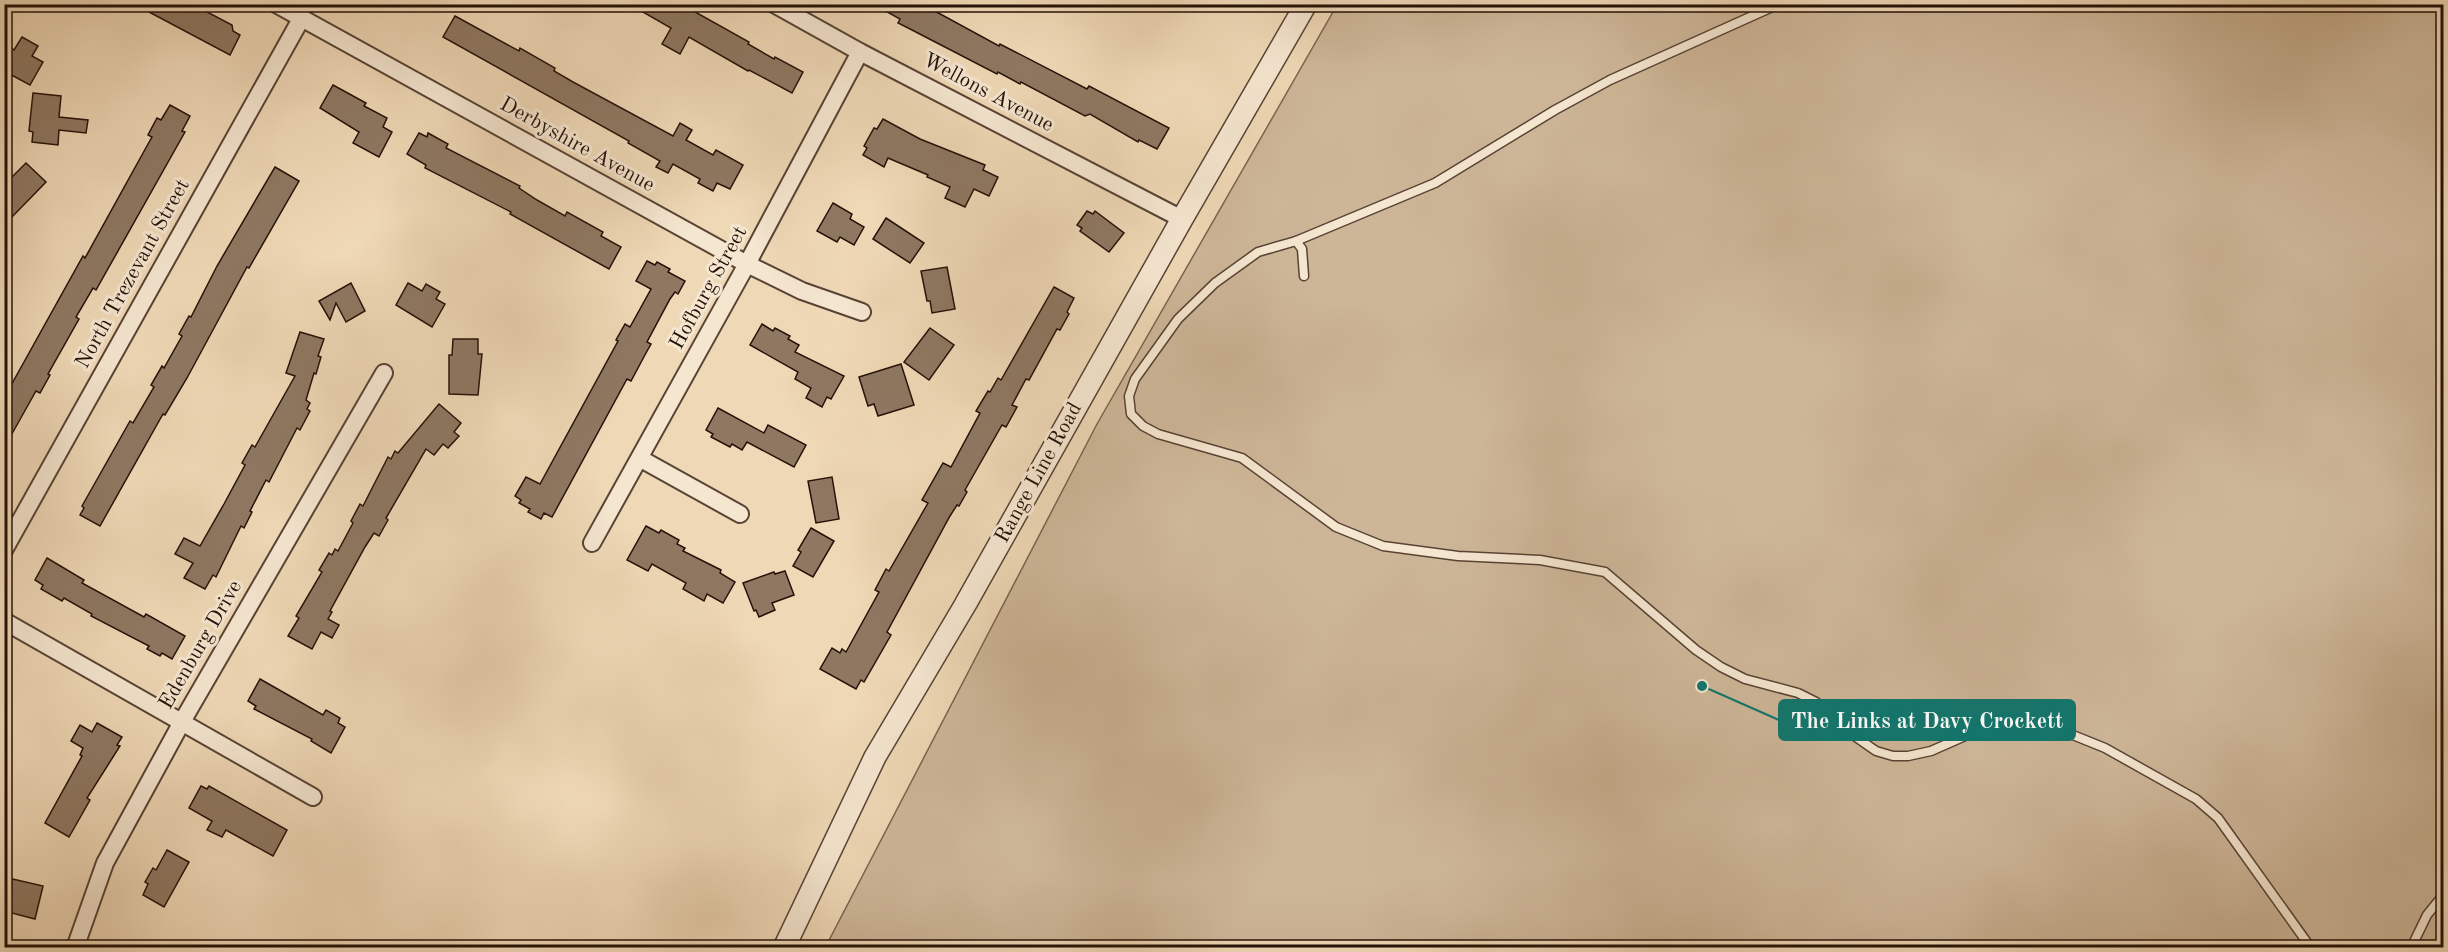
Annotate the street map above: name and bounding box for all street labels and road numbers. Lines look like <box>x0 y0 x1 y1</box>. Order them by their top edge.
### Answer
street label: Wellons Avenue <box>919 50 1057 136</box>
street label: Derbyshire Avenue <box>496 94 658 196</box>
street label: North Trezevant Street <box>72 176 194 372</box>
street label: Hofburg Street <box>667 223 751 353</box>
street label: Range Line Road <box>992 399 1086 547</box>
street label: Edenburg Drive <box>156 577 246 713</box>

